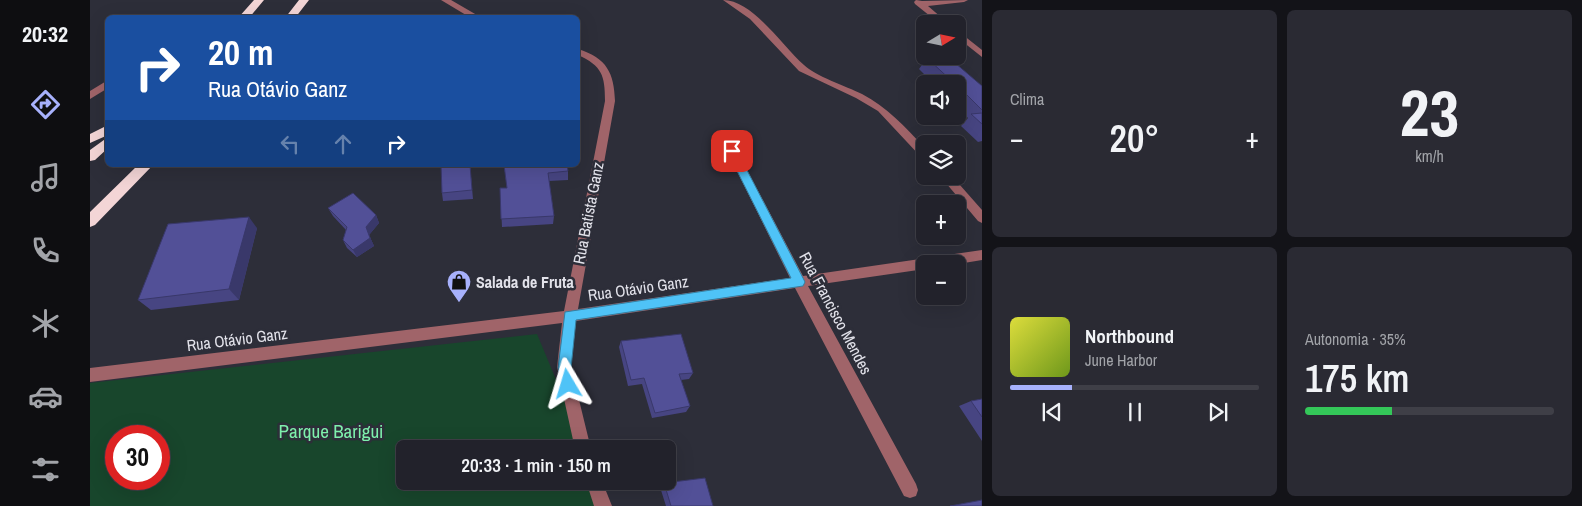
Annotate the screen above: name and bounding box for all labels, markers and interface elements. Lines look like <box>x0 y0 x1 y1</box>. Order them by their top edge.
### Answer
north arrow <box>916 15 966 65</box>
map controls <box>916 15 966 305</box>
text: 20:32 <box>22 19 68 49</box>
text: 20 m <box>208 29 273 76</box>
icon: right <box>125 35 190 100</box>
text: 23 <box>1400 69 1459 156</box>
text: Rua Otávio Ganz <box>208 74 347 104</box>
button: sound <box>916 75 966 125</box>
icon: directions <box>28 87 63 122</box>
text: Clima <box>1010 88 1044 110</box>
text: 20° <box>1110 113 1159 164</box>
text: − <box>1010 119 1023 157</box>
text: + <box>1246 119 1259 157</box>
icon: left <box>276 130 304 158</box>
icon: ahead <box>329 130 357 158</box>
icon: right <box>382 130 410 158</box>
pin <box>711 130 753 172</box>
button: layers <box>916 135 966 185</box>
icon: arrive <box>718 137 746 165</box>
text: km/h <box>1415 145 1444 167</box>
icon: music <box>28 160 63 195</box>
street label: Rua Batista Ganz <box>567 160 609 266</box>
button: + <box>916 195 966 245</box>
icon: phone <box>28 233 63 268</box>
street label: Rua Francisco Mendes <box>794 248 878 378</box>
button: − <box>916 255 966 305</box>
shop icon: Salada de Fruta <box>446 269 472 303</box>
street label: Rua Otávio Ganz <box>586 270 690 306</box>
place label: Salada de Fruta <box>476 271 574 293</box>
icon: climate <box>28 306 63 341</box>
street label: Rua Otávio Ganz <box>185 322 289 356</box>
text: Northbound <box>1085 323 1174 349</box>
text: Autonomia · 35% <box>1305 328 1406 350</box>
text: June Harbor <box>1085 349 1157 371</box>
text: 175 km <box>1305 353 1409 404</box>
position arrow <box>541 357 593 409</box>
icon: car <box>28 379 63 414</box>
icon: previous <box>1038 398 1066 426</box>
icon: pause <box>1121 398 1149 426</box>
icon: next <box>1204 398 1232 426</box>
park label: Parque Barigui <box>279 418 383 444</box>
speed limit sign: 30 <box>105 425 170 490</box>
icon: filters <box>28 452 63 487</box>
text: 20:33 · 1 min · 150 m <box>461 452 611 478</box>

